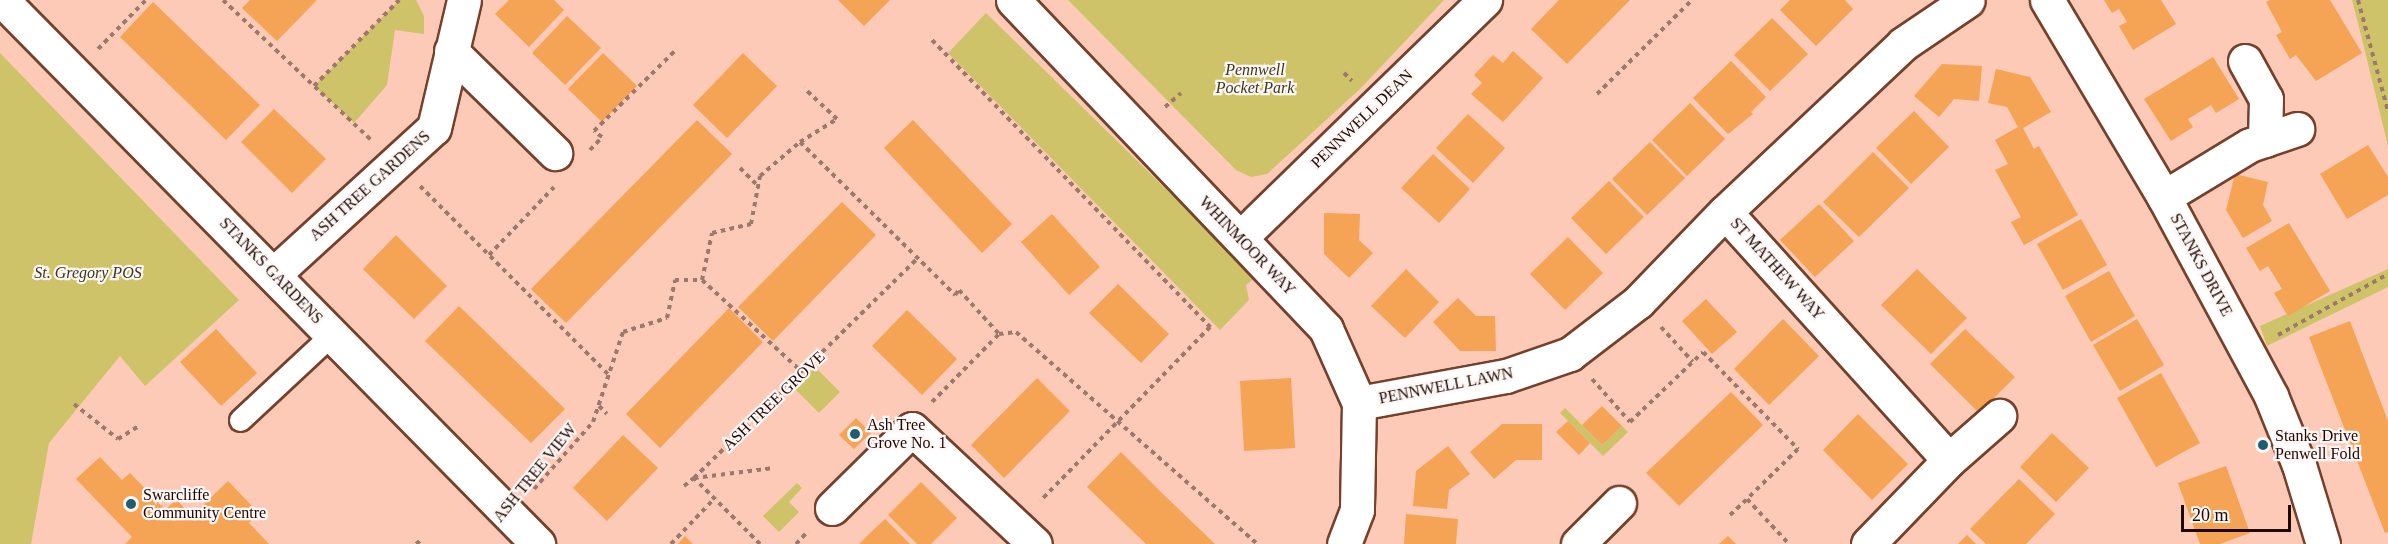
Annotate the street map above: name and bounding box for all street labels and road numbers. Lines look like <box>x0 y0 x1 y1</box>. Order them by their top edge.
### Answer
street label: PENNWELL DEAN <box>1307 65 1417 173</box>
street label: ASH TREE GARDENS <box>306 127 434 245</box>
street label: WHINMOOR WAY <box>1195 192 1299 300</box>
street label: STANKS DRIVE <box>2166 210 2236 320</box>
street label: STANKS GARDENS <box>215 214 327 328</box>
street label: ST MATHEW WAY <box>1726 214 1828 324</box>
street label: ASH TREE GROVE <box>719 347 829 455</box>
street label: PENNWELL LAWN <box>1377 364 1515 408</box>
street label: ASH TREE VIEW <box>489 420 581 526</box>

